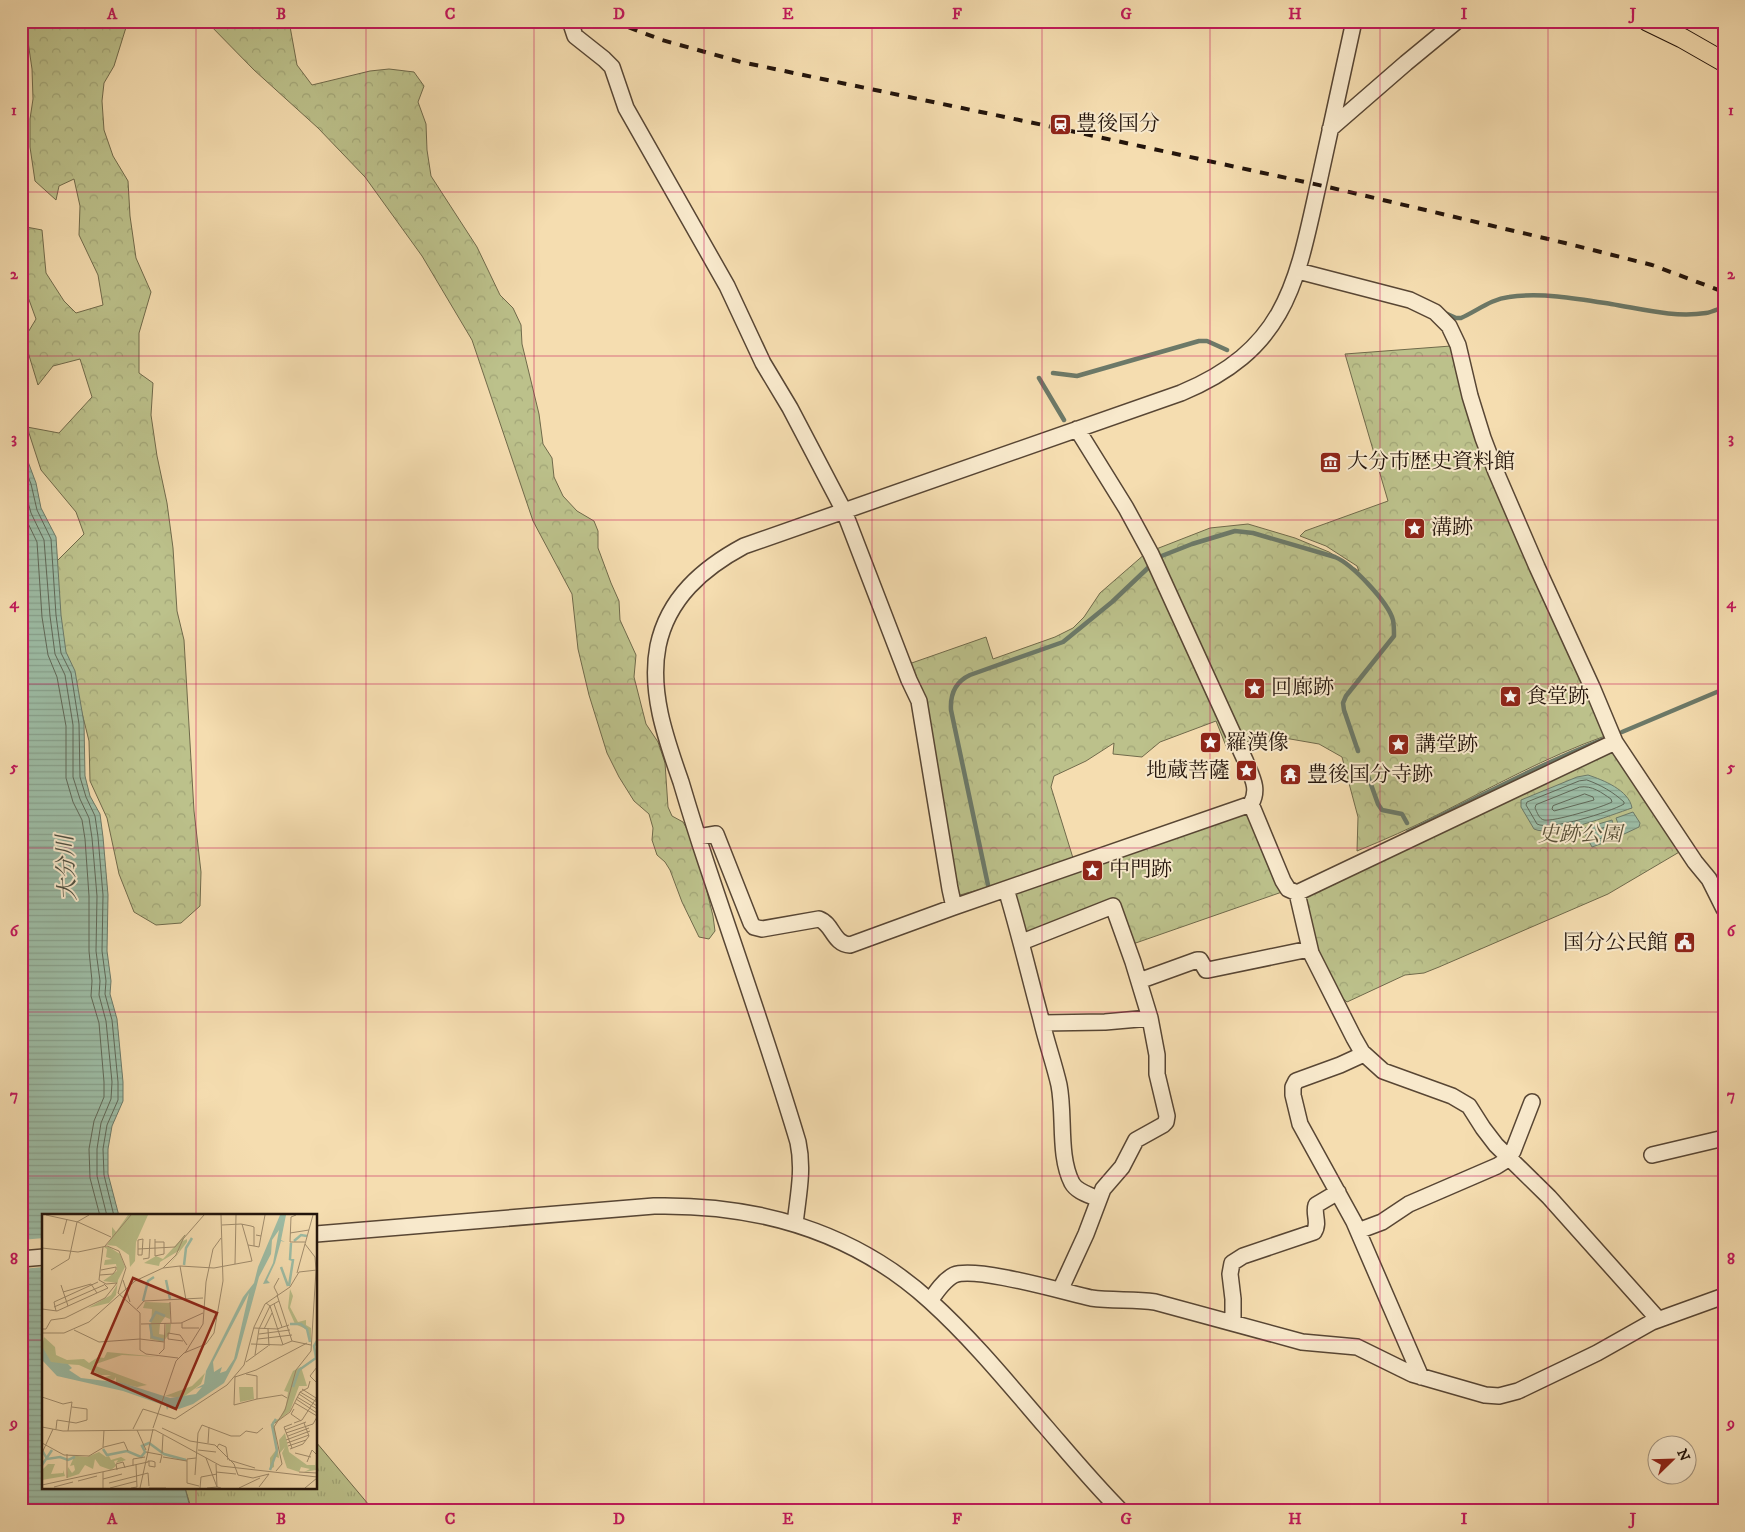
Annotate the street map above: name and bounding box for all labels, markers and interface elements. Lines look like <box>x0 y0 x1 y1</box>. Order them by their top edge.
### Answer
text: A <box>106 4 118 24</box>
text: B <box>276 4 286 24</box>
text: C <box>445 4 455 24</box>
text: D <box>613 4 625 24</box>
text: E <box>782 4 794 24</box>
text: F <box>952 4 962 24</box>
text: G <box>1120 4 1132 24</box>
text: H <box>1288 4 1302 24</box>
text: I <box>1461 4 1468 24</box>
text: J <box>1628 4 1637 24</box>
text: 1 <box>11 100 17 120</box>
text: 1 <box>1728 100 1734 120</box>
place label: 豊後国分 <box>1076 111 1160 137</box>
station icon: 豊後国分 <box>1048 112 1072 136</box>
text: 2 <box>10 264 19 284</box>
text: 2 <box>1727 264 1736 284</box>
text: 3 <box>11 428 17 448</box>
text: 3 <box>1728 428 1734 448</box>
place label: 大分市歴史資料館 <box>1347 449 1515 475</box>
museum icon: 大分市歴史資料館 <box>1319 450 1343 474</box>
place label: 溝跡 <box>1431 515 1473 541</box>
place icon: 溝跡 <box>1403 516 1427 540</box>
text: 4 <box>8 593 19 613</box>
text: 4 <box>1725 593 1736 613</box>
place label: 回廊跡 <box>1271 675 1334 701</box>
place icon: 回廊跡 <box>1243 676 1267 700</box>
place label: 食堂跡 <box>1526 684 1589 710</box>
place icon: 食堂跡 <box>1498 685 1522 709</box>
place label: 羅漢像 <box>1226 730 1289 756</box>
place icon: 羅漢像 <box>1198 731 1222 755</box>
place label: 講堂跡 <box>1415 732 1478 758</box>
place icon: 講堂跡 <box>1387 733 1411 757</box>
text: 5 <box>9 757 18 777</box>
text: 5 <box>1726 757 1735 777</box>
place label: 地蔵菩薩 <box>1146 758 1230 784</box>
place icon: 地蔵菩薩 <box>1234 759 1258 783</box>
place label: 豊後国分寺跡 <box>1307 762 1433 788</box>
temple icon: 豊後国分寺跡 <box>1279 763 1303 787</box>
park label: 史跡公園 <box>1538 822 1625 848</box>
water label: 大分川 <box>52 832 82 902</box>
place label: 中門跡 <box>1109 857 1172 883</box>
place icon: 中門跡 <box>1081 858 1105 882</box>
text: 6 <box>10 921 20 941</box>
text: 6 <box>1727 921 1737 941</box>
place label: 国分公民館 <box>1563 930 1668 956</box>
public building icon: 国分公民館 <box>1672 931 1696 955</box>
text: 7 <box>10 1085 18 1105</box>
text: 7 <box>1727 1085 1735 1105</box>
inset map <box>42 1214 318 1490</box>
text: 8 <box>10 1249 18 1269</box>
text: 8 <box>1727 1249 1735 1269</box>
text: 9 <box>9 1413 18 1433</box>
text: 9 <box>1726 1413 1735 1433</box>
north arrow <box>1648 1434 1698 1484</box>
text: N <box>1673 1447 1694 1465</box>
text: A <box>106 1509 118 1529</box>
text: B <box>276 1509 286 1529</box>
text: C <box>445 1509 455 1529</box>
text: D <box>613 1509 625 1529</box>
text: E <box>782 1509 794 1529</box>
text: F <box>952 1509 962 1529</box>
text: G <box>1120 1509 1132 1529</box>
text: H <box>1288 1509 1302 1529</box>
text: I <box>1461 1509 1468 1529</box>
text: J <box>1628 1509 1637 1529</box>

